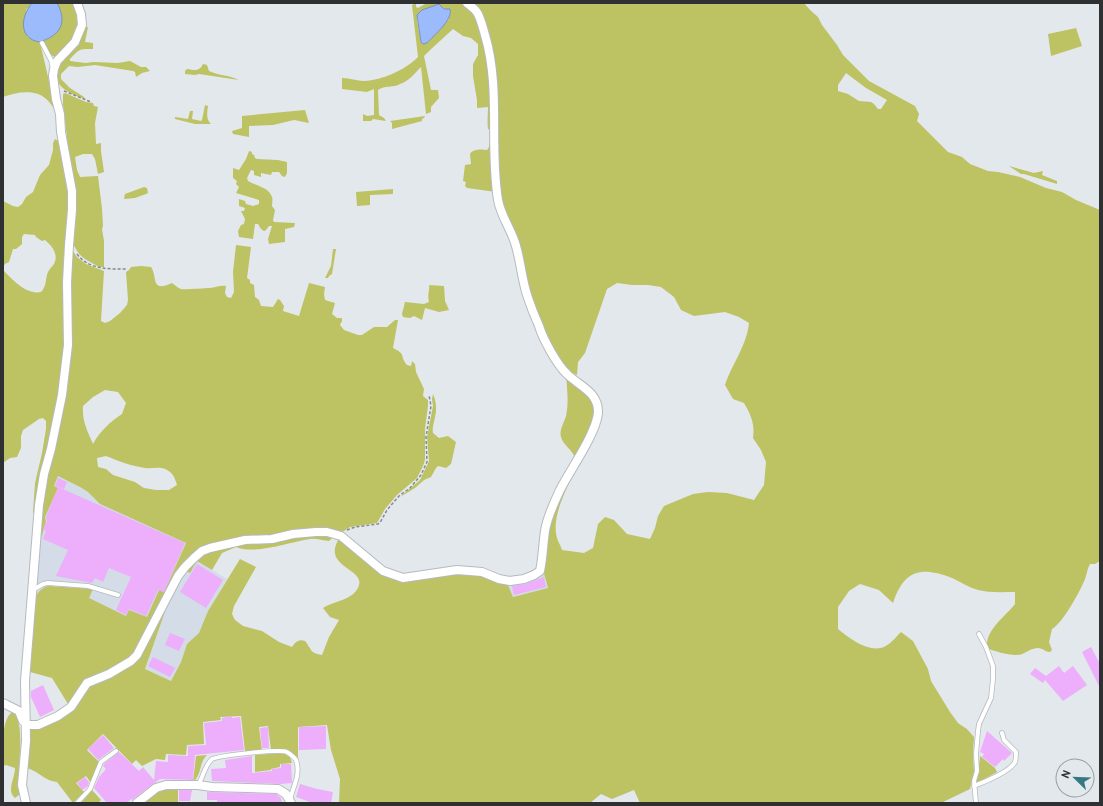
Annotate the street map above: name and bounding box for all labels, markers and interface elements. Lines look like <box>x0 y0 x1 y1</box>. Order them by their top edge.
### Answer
north arrow <box>1055 758 1095 798</box>
text: N <box>1058 768 1074 780</box>

